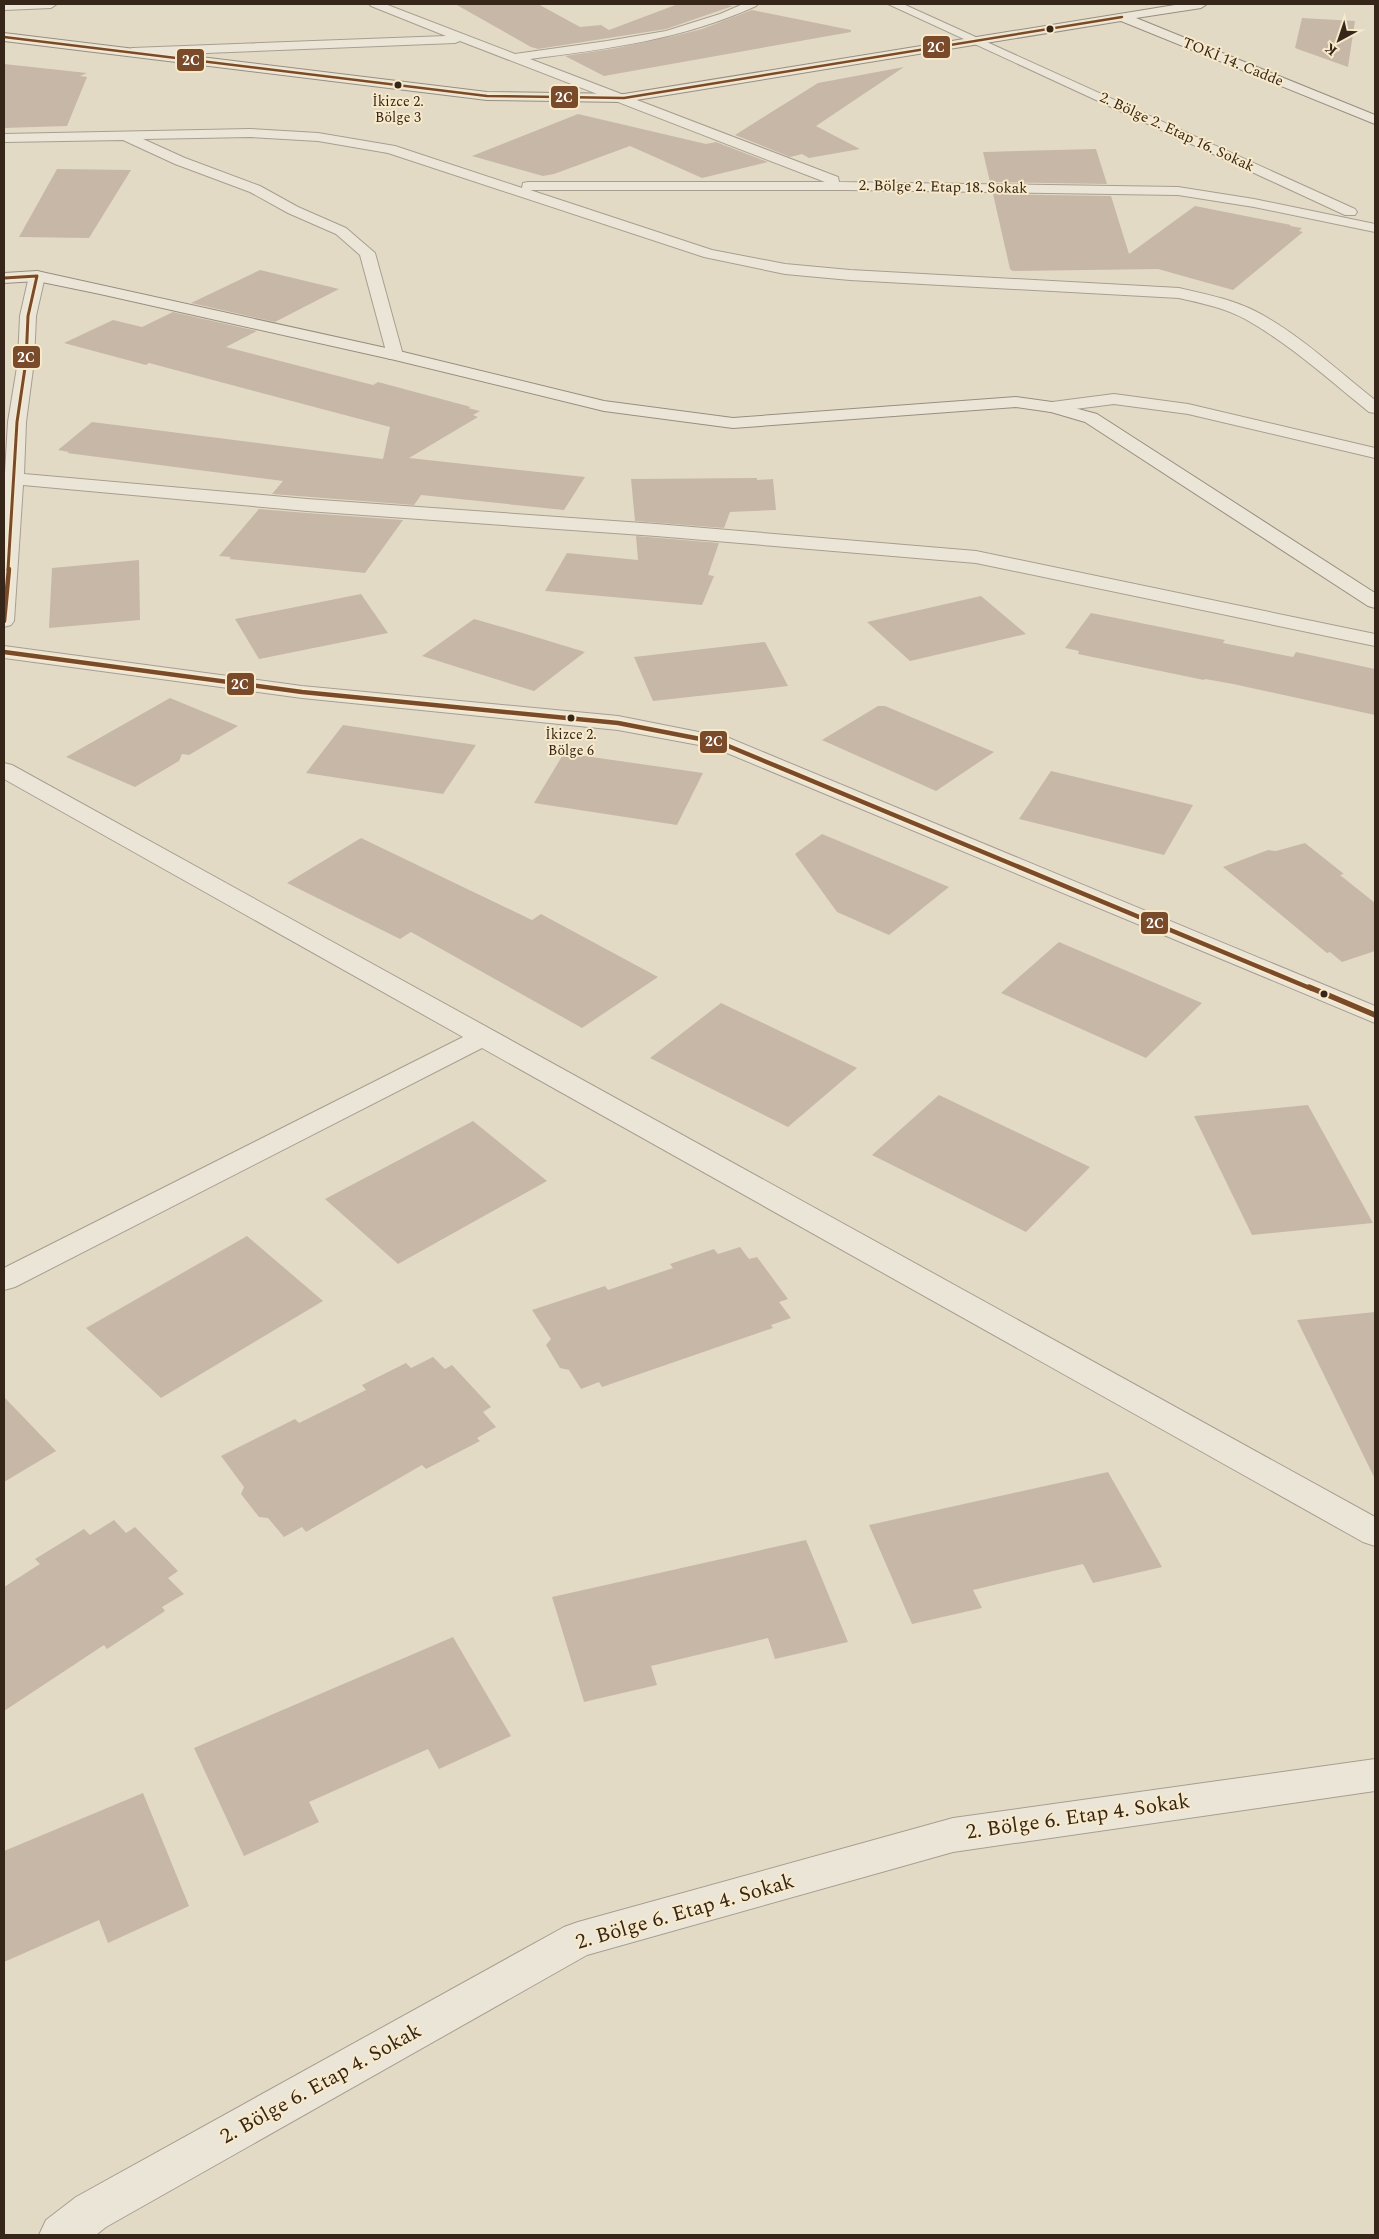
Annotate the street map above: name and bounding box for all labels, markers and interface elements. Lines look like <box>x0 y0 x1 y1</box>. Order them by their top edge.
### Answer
north arrow <box>1314 15 1364 65</box>
unlabelled marker <box>1045 24 1055 34</box>
street label: TOKİ 14. Cadde <box>1179 31 1287 93</box>
line badge: 2C <box>922 35 951 59</box>
text: 2C <box>927 37 945 58</box>
text: K <box>1320 38 1342 61</box>
line badge: 2C <box>176 48 205 72</box>
text: 2C <box>182 50 200 71</box>
marker: İkizce 2. Bölge 3 <box>393 80 403 90</box>
line badge: 2C <box>550 85 579 109</box>
street label: 2. Bölge 2. Etap 16. Sokak <box>1096 86 1258 178</box>
text: 2C <box>555 87 573 108</box>
place label: İkizce 2. Bölge 3 <box>372 91 424 128</box>
street label: 2. Bölge 2. Etap 18. Sokak <box>858 174 1028 200</box>
line badge: 2C <box>12 345 41 369</box>
text: 2C <box>17 347 35 368</box>
line badge: 2C <box>226 672 255 696</box>
text: 2C <box>231 674 249 695</box>
marker: İkizce 2. Bölge 6 <box>566 713 576 723</box>
place label: İkizce 2. Bölge 6 <box>545 724 597 761</box>
line badge: 2C <box>699 730 728 754</box>
text: 2C <box>705 731 723 752</box>
line badge: 2C <box>1140 911 1169 935</box>
text: 2C <box>1146 913 1164 934</box>
unlabelled marker <box>1319 989 1329 999</box>
street label: 2. Bölge 6. Etap 4. Sokak <box>964 1785 1192 1849</box>
street label: 2. Bölge 6. Etap 4. Sokak <box>572 1865 798 1959</box>
street label: 2. Bölge 6. Etap 4. Sokak <box>214 2015 428 2153</box>

